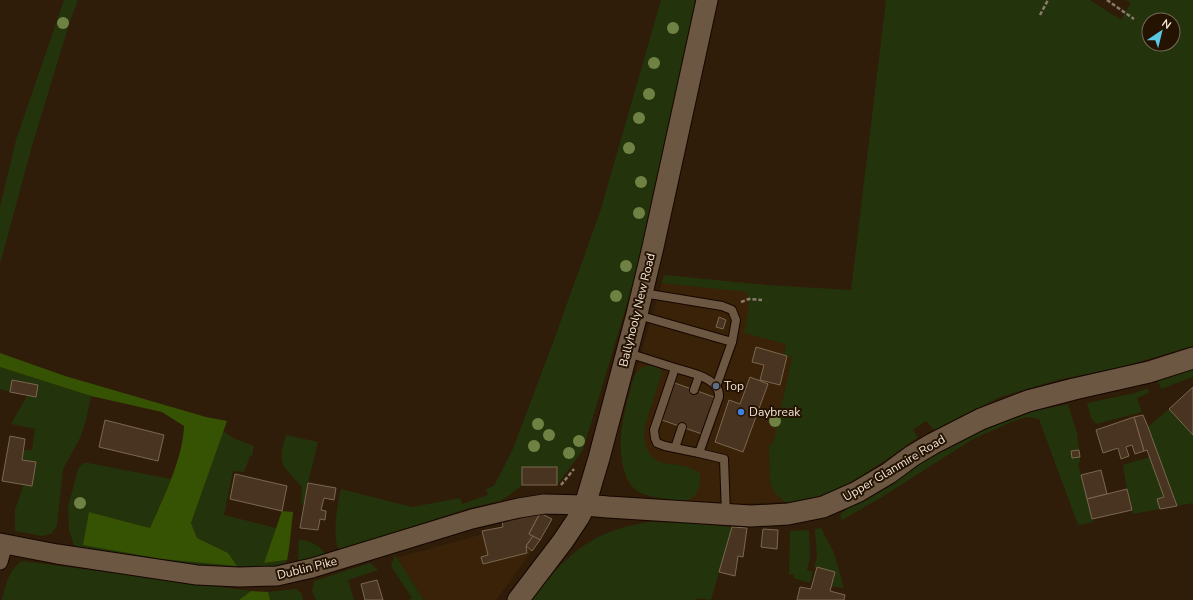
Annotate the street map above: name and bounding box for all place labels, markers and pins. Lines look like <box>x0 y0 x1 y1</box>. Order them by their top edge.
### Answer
place label: Top <box>724 378 744 394</box>
marker: Top <box>711 381 721 391</box>
place label: Daybreak <box>749 404 801 420</box>
marker: Daybreak <box>736 407 746 417</box>

